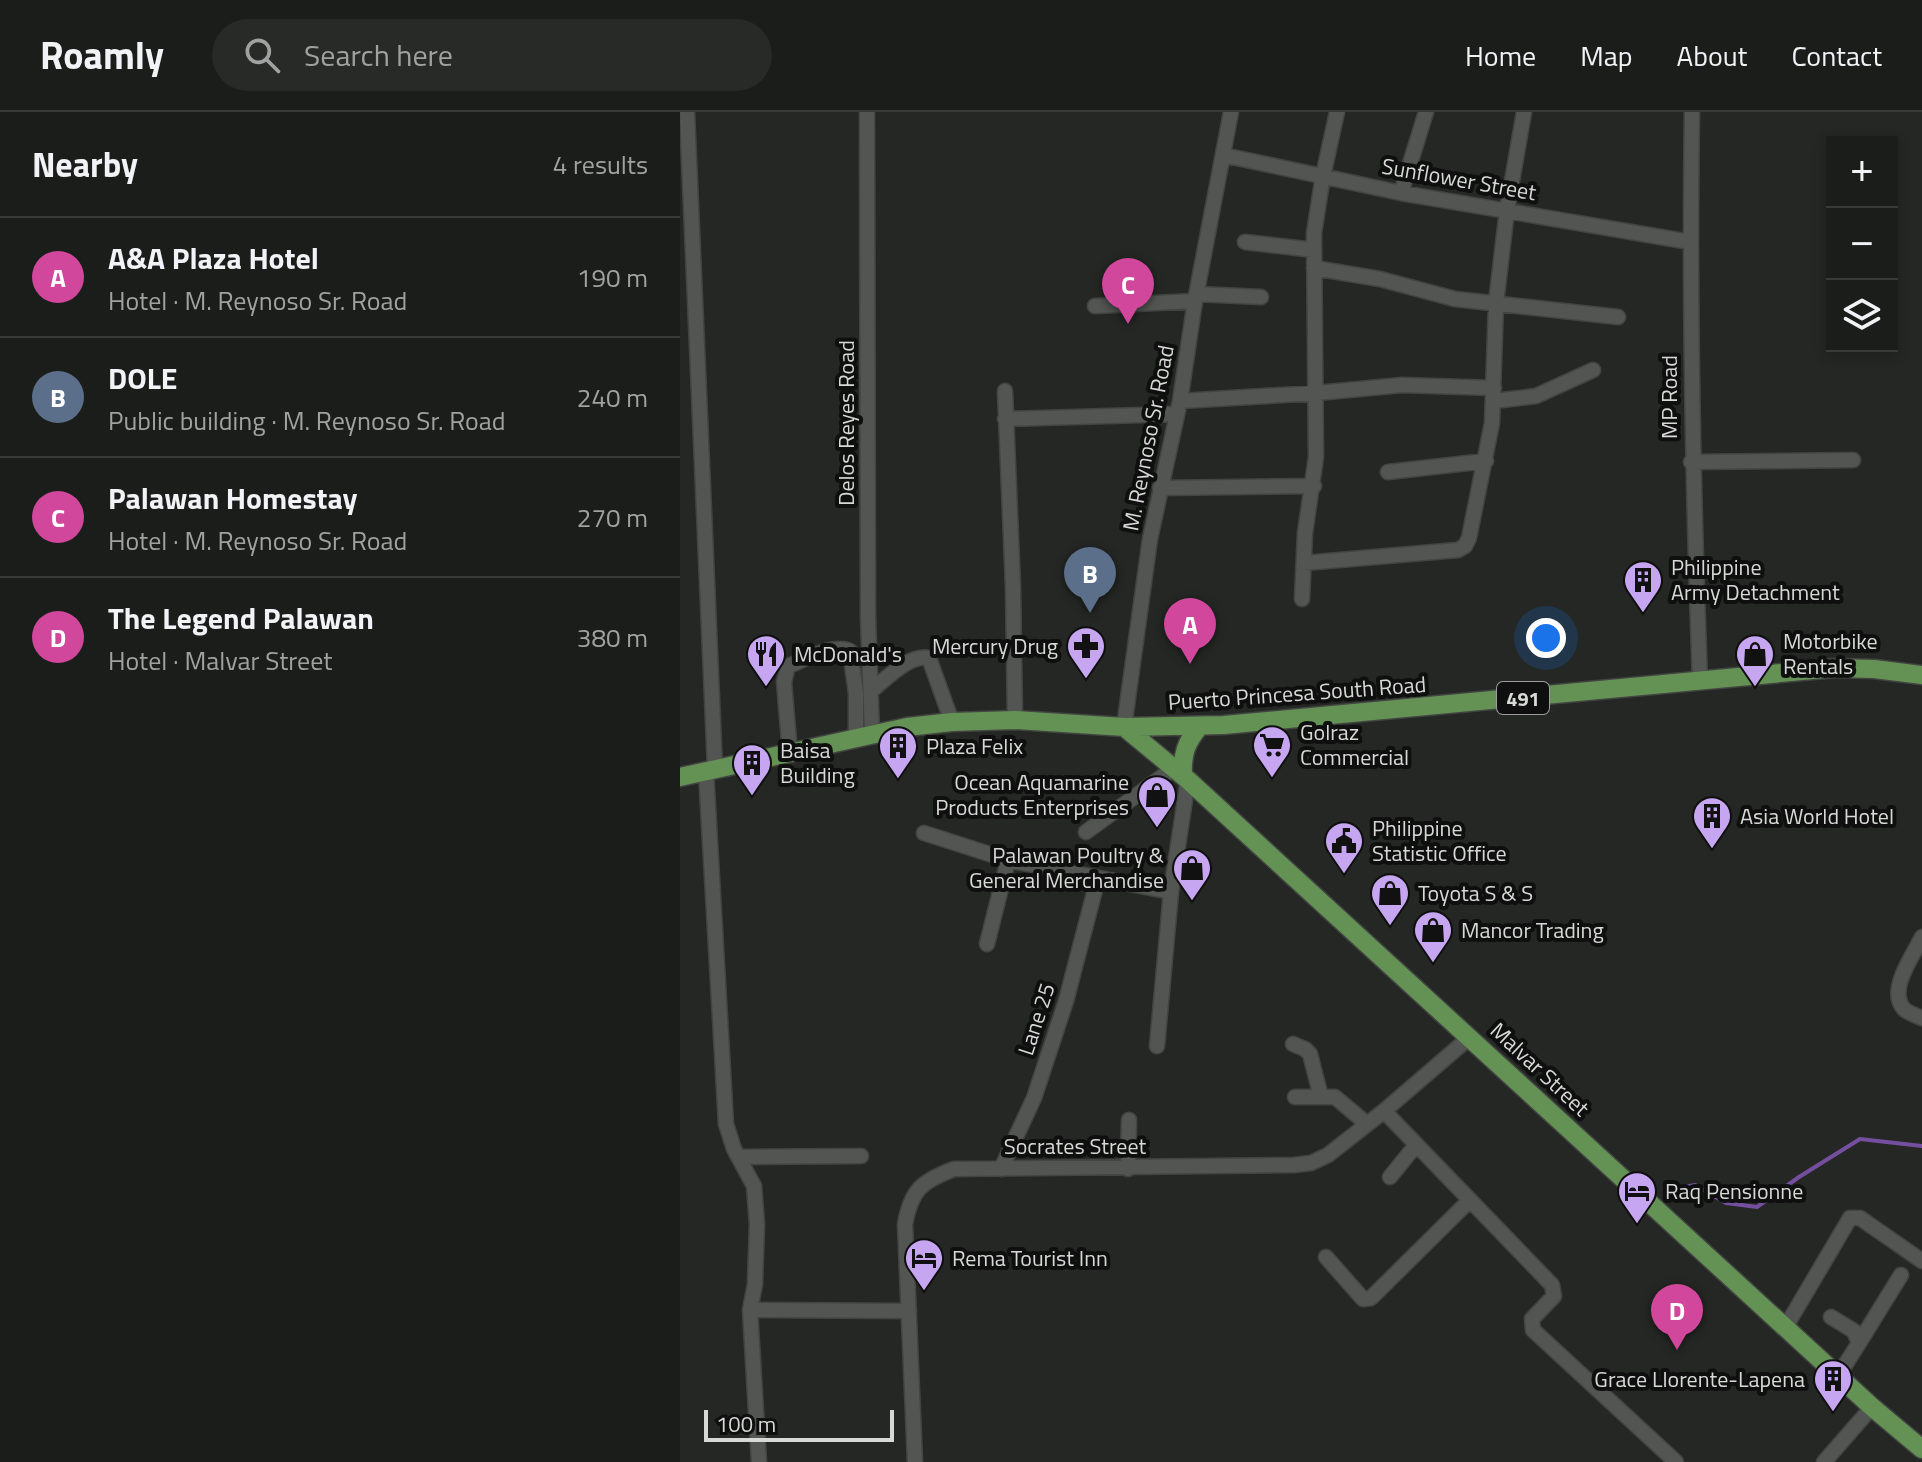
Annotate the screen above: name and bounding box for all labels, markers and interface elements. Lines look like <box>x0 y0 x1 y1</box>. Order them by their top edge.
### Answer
search box <box>212 19 772 91</box>
text: Roamly <box>40 26 164 84</box>
text: Search here <box>304 32 453 78</box>
icon: search <box>240 33 284 77</box>
text: Home <box>1465 34 1536 77</box>
text: Map <box>1580 34 1633 77</box>
text: About <box>1677 34 1747 77</box>
text: Contact <box>1791 34 1882 77</box>
map controls <box>1826 136 1898 352</box>
button: + <box>1826 136 1898 208</box>
text: Nearby <box>32 138 138 190</box>
text: 4 results <box>553 145 648 184</box>
street label: Sunflower Street <box>1379 149 1539 209</box>
button: − <box>1826 208 1898 280</box>
text: A&A Plaza Hotel <box>108 235 319 281</box>
text: A <box>50 258 66 297</box>
text: 190 m <box>577 258 648 297</box>
pin: C <box>1102 258 1154 324</box>
button: layers <box>1826 280 1898 352</box>
text: Hotel · M. Reynoso Sr. Road <box>108 281 407 320</box>
street label: Delos Reyes Road <box>829 340 863 506</box>
street label: M. Reynoso Sr. Road <box>1113 342 1183 534</box>
text: DOLE <box>108 355 177 401</box>
street label: MP Road <box>1652 355 1686 439</box>
text: B <box>50 378 66 417</box>
text: 240 m <box>577 378 648 417</box>
text: Public building · M. Reynoso Sr. Road <box>108 401 506 440</box>
text: Palawan Homestay <box>108 475 358 521</box>
text: C <box>51 498 65 537</box>
text: 270 m <box>577 498 648 537</box>
text: Hotel · M. Reynoso Sr. Road <box>108 521 407 560</box>
pin: B <box>1064 547 1116 613</box>
place label: Philippine Army Detachment <box>1671 550 1840 609</box>
building icon: Philippine Army Detachment <box>1622 559 1664 614</box>
text: The Legend Palawan <box>108 595 374 641</box>
pin: A <box>1164 598 1216 664</box>
text: D <box>50 618 66 657</box>
text: 380 m <box>577 618 648 657</box>
your location <box>1526 618 1566 658</box>
place label: Motorbike Rentals <box>1783 624 1878 683</box>
pharmacy icon: Mercury Drug <box>1065 625 1107 680</box>
place label: Mercury Drug <box>932 629 1058 663</box>
restaurant icon: McDonald's <box>745 633 787 688</box>
shop icon: Motorbike Rentals <box>1734 633 1776 688</box>
place label: McDonald's <box>794 637 902 671</box>
text: Hotel · Malvar Street <box>108 641 332 680</box>
street label: Puerto Princesa South Road <box>1167 667 1427 719</box>
road number: 491 <box>1497 682 1549 714</box>
place label: Golraz Commercial <box>1300 715 1409 774</box>
supermarket icon: Golraz Commercial <box>1251 724 1293 779</box>
building icon: Plaza Felix <box>877 725 919 780</box>
place label: Plaza Felix <box>926 729 1023 763</box>
place label: Baisa Building <box>780 733 855 792</box>
building icon: Baisa Building <box>731 742 773 797</box>
place label: Ocean Aquamarine Products Enterprises <box>935 765 1129 824</box>
shop icon: Ocean Aquamarine Products Enterprises <box>1136 774 1178 829</box>
building icon: Asia World Hotel <box>1691 795 1733 850</box>
place label: Asia World Hotel <box>1740 799 1894 833</box>
place label: Philippine Statistic Office <box>1372 811 1507 870</box>
public building icon: Philippine Statistic Office <box>1323 820 1365 875</box>
place label: Palawan Poultry & General Merchandise <box>969 838 1164 897</box>
shop icon: Palawan Poultry & General Merchandise <box>1171 847 1213 902</box>
shop icon: Toyota S & S <box>1369 872 1411 927</box>
place label: Toyota S & S <box>1418 876 1533 910</box>
shop icon: Mancor Trading <box>1412 909 1454 964</box>
place label: Mancor Trading <box>1461 913 1604 947</box>
street label: Lane 25 <box>1008 979 1064 1059</box>
street label: Malvar Street <box>1483 1014 1598 1124</box>
street label: Socrates Street <box>1004 1129 1146 1163</box>
hotel icon: Raq Pensionne <box>1616 1170 1658 1225</box>
place label: Raq Pensionne <box>1665 1174 1803 1208</box>
hotel icon: Rema Tourist Inn <box>903 1237 945 1292</box>
place label: Rema Tourist Inn <box>952 1241 1108 1275</box>
pin: D <box>1651 1284 1703 1350</box>
building icon: Grace Llorente-Lapena <box>1812 1358 1854 1413</box>
place label: Grace Llorente-Lapena <box>1594 1362 1805 1396</box>
scale bar <box>704 1406 894 1442</box>
text: 100 m <box>716 1407 776 1441</box>

